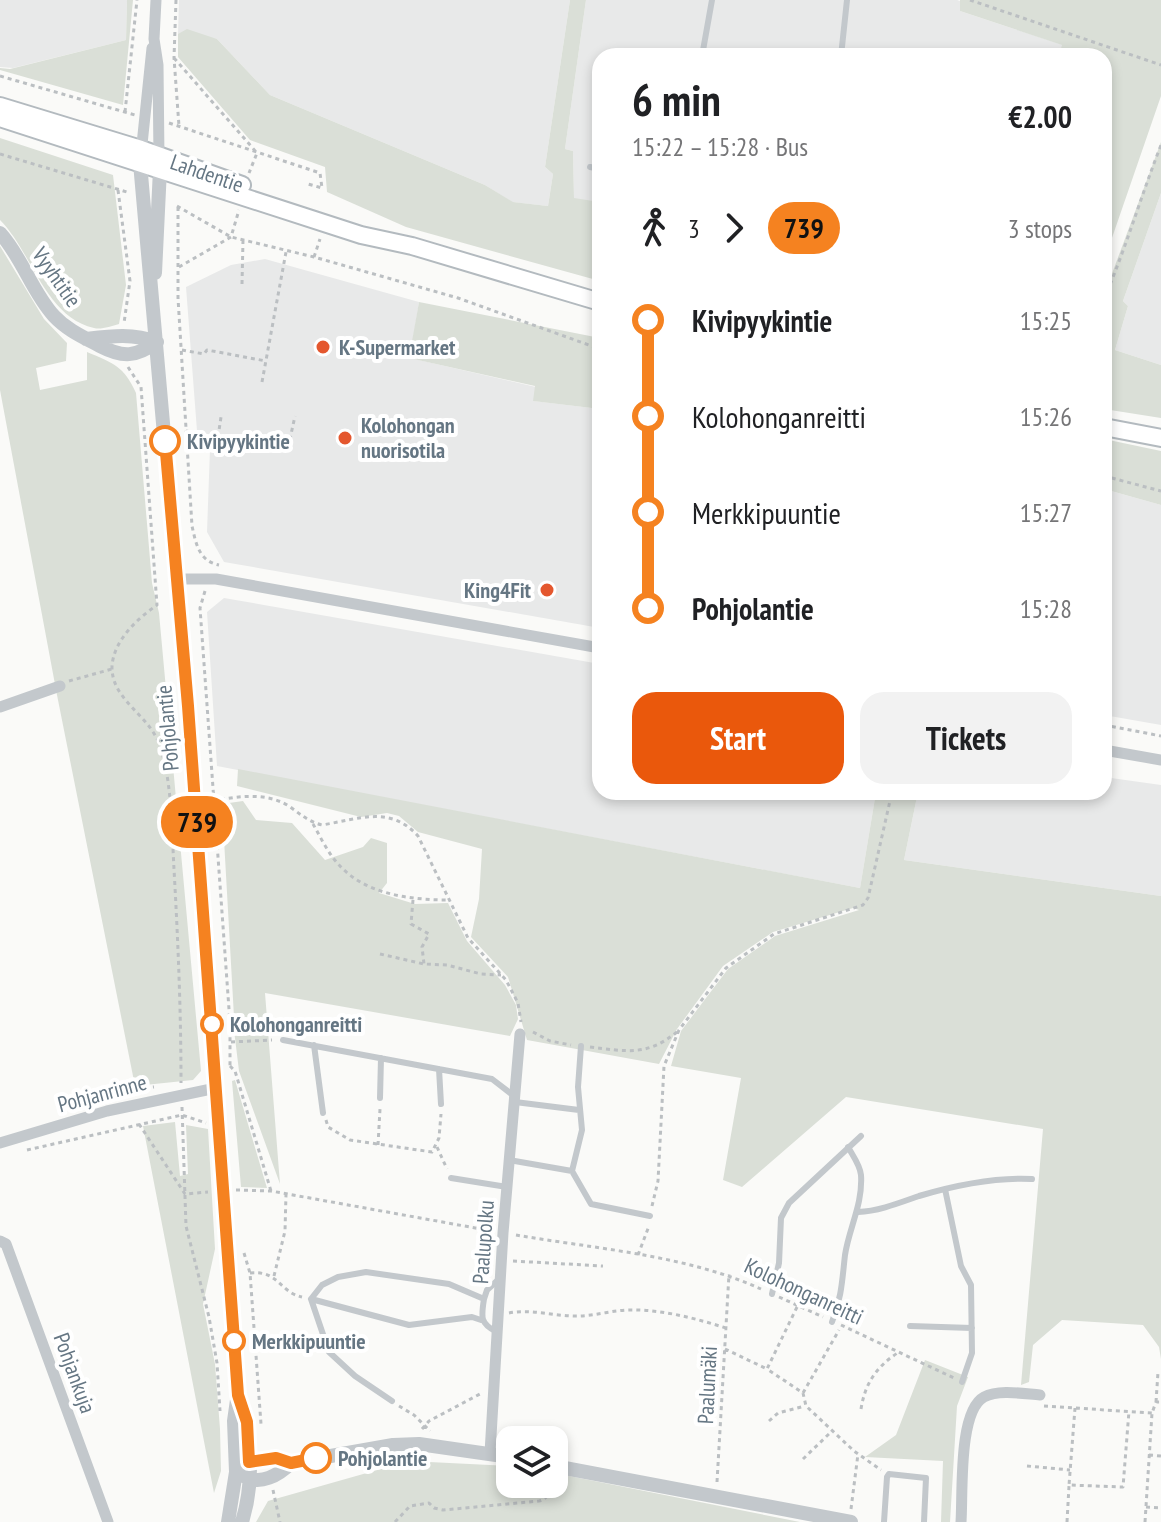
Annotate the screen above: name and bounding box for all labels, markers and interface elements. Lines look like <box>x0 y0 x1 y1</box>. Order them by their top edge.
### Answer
text: 6 min <box>632 71 721 128</box>
text: €2.00 <box>1008 97 1072 136</box>
text: 15:22 – 15:28 · Bus <box>632 130 808 163</box>
street label: Lahdentie <box>167 147 247 199</box>
icon: walk <box>632 206 676 250</box>
icon: forward <box>712 206 756 250</box>
text: 739 <box>784 209 824 246</box>
text: 3 <box>688 212 700 245</box>
text: 3 stops <box>1008 212 1072 245</box>
street label: Vyyhtitie <box>26 241 88 312</box>
text: Kivipyykintie <box>692 301 832 340</box>
text: 15:25 <box>1020 304 1072 337</box>
place label: K-Supermarket <box>339 333 456 361</box>
marker: K-Supermarket <box>314 338 332 356</box>
text: Kolohonganreitti <box>692 397 866 436</box>
text: 15:26 <box>1020 400 1072 433</box>
place label: Kolohongan nuorisotila <box>361 411 455 464</box>
marker: Kivipyykintie <box>150 426 180 456</box>
place label: Kivipyykintie <box>187 427 290 455</box>
marker: Kolohongan nuorisotila <box>336 429 354 447</box>
text: Merkkipuuntie <box>692 493 841 532</box>
text: 15:27 <box>1020 496 1072 529</box>
place label: King4Fit <box>464 576 532 604</box>
marker: King4Fit <box>538 581 556 599</box>
text: Pohjolantie <box>692 589 814 628</box>
text: 15:28 <box>1020 592 1072 625</box>
street label: Pohjolantie <box>149 684 185 772</box>
button: Start <box>632 692 844 784</box>
button: Tickets <box>860 692 1072 784</box>
line badge: 739 <box>151 796 243 848</box>
text: 739 <box>177 803 217 840</box>
place label: Kolohonganreitti <box>230 1010 362 1038</box>
marker: Kolohonganreitti <box>201 1013 223 1035</box>
street label: Pohjanrinne <box>54 1068 150 1118</box>
street label: Paalupolku <box>466 1199 500 1285</box>
street label: Kolohonganreitti <box>740 1251 868 1331</box>
place label: Merkkipuuntie <box>252 1327 366 1355</box>
street label: Pohjankuja <box>48 1329 102 1417</box>
marker: Merkkipuuntie <box>223 1330 245 1352</box>
street label: Paalumäki <box>691 1345 723 1425</box>
map controls <box>496 1426 568 1498</box>
button: layers <box>496 1426 568 1498</box>
marker: Pohjolantie <box>301 1443 331 1473</box>
place label: Pohjolantie <box>338 1444 427 1472</box>

